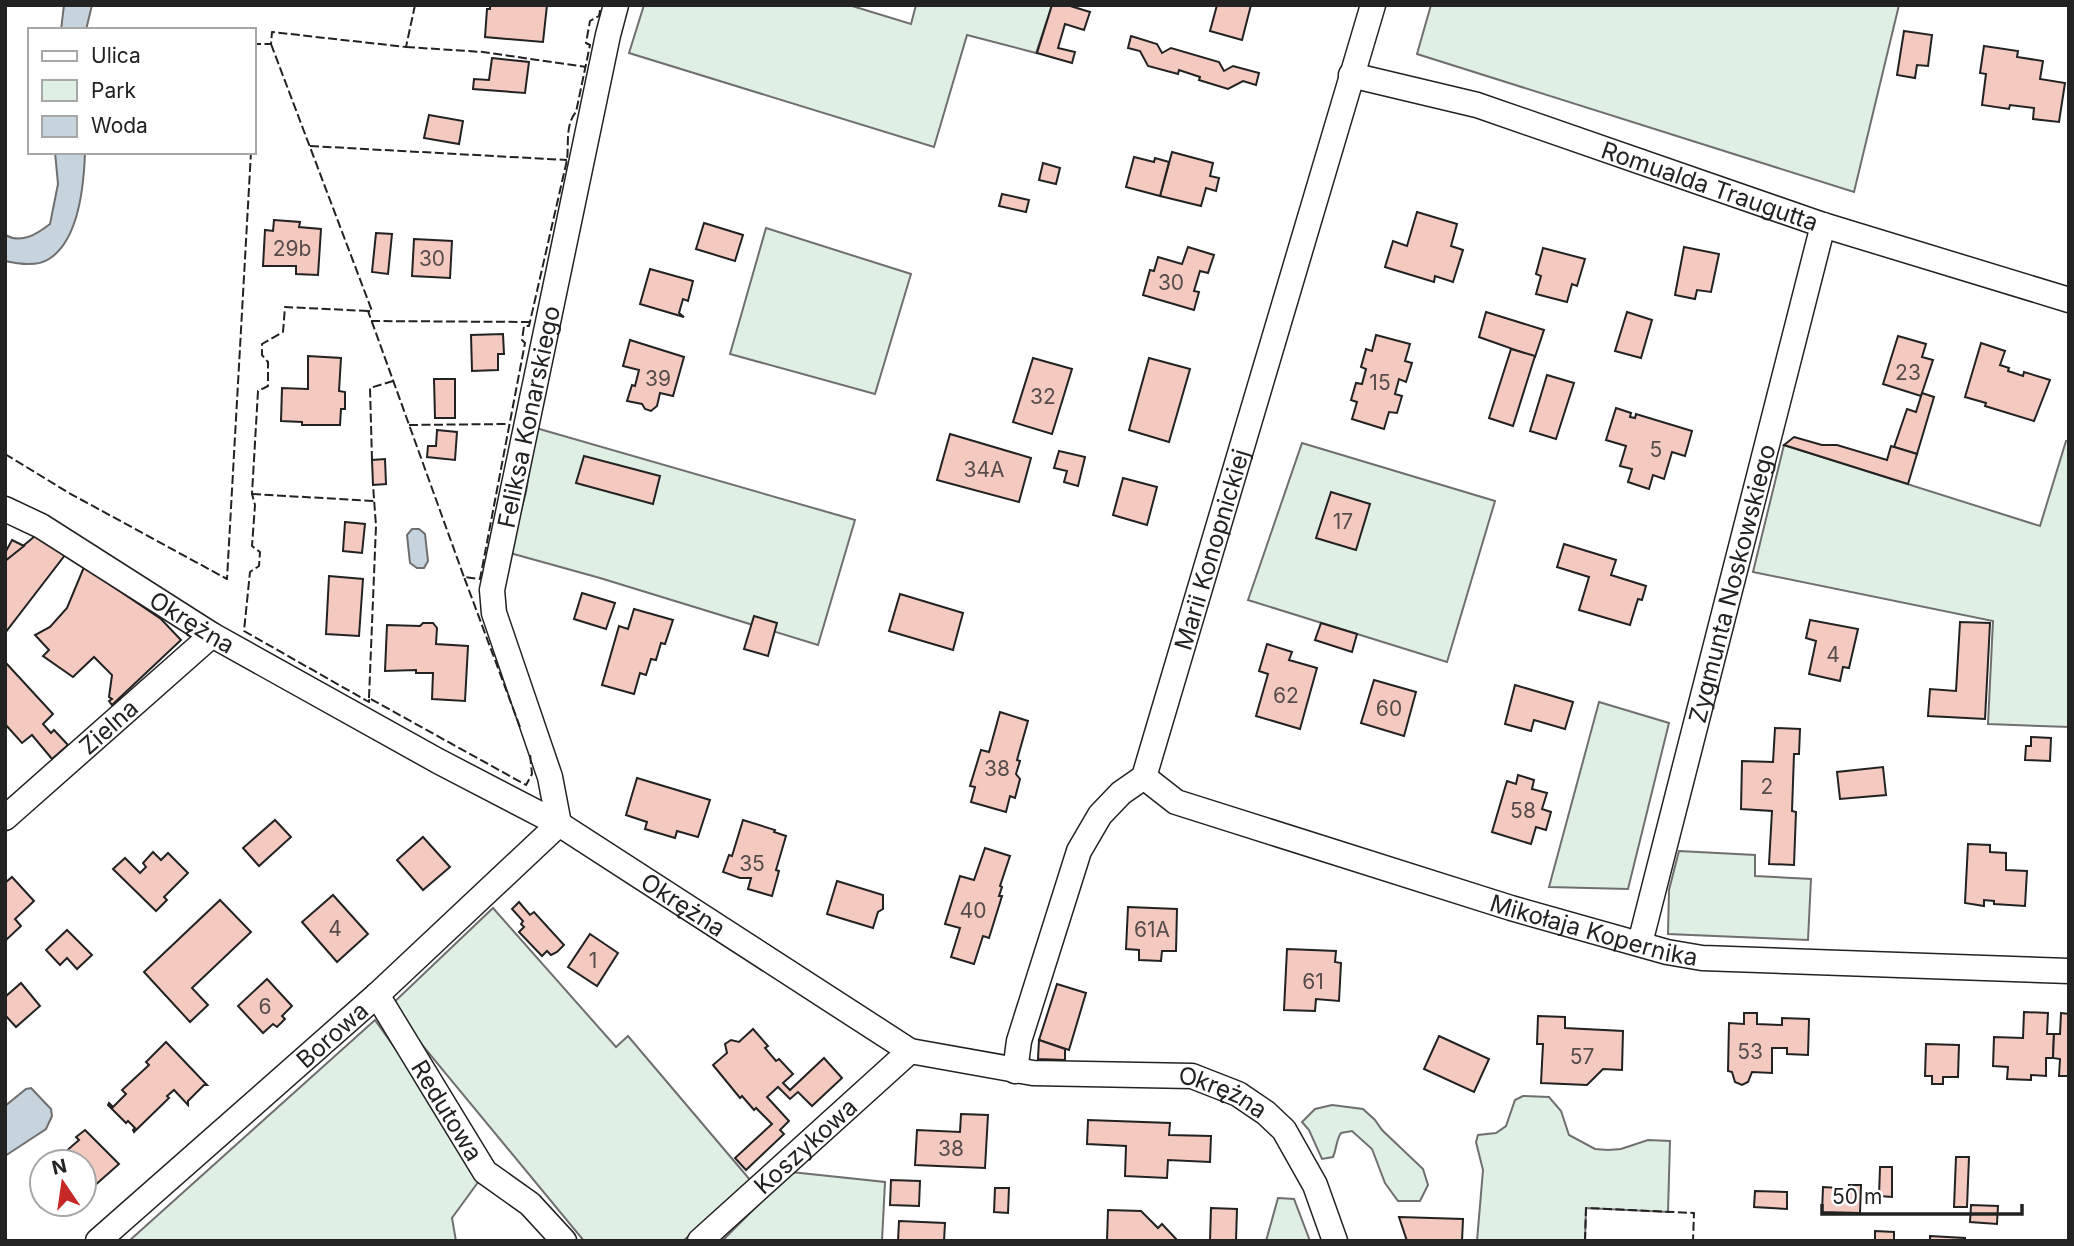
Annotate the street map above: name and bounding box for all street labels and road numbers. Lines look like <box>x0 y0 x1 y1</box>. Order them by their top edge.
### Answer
street label: Romualda Traugutta <box>1598 135 1822 237</box>
street label: Feliksa Konarskiego <box>491 303 566 530</box>
street label: Zygmunta Noskowskiego <box>1682 441 1781 726</box>
street label: Marii Konopnickiej <box>1168 445 1255 653</box>
street label: Okrężna <box>144 585 240 659</box>
street label: Zielna <box>73 693 144 760</box>
street label: Okrężna <box>636 867 731 942</box>
street label: Mikołaja Kopernika <box>1487 888 1700 972</box>
street label: Borowa <box>290 995 374 1074</box>
street label: Redutowa <box>406 1055 489 1166</box>
street label: Okrężna <box>1179 1061 1273 1124</box>
street label: Koszykowa <box>748 1092 863 1200</box>

